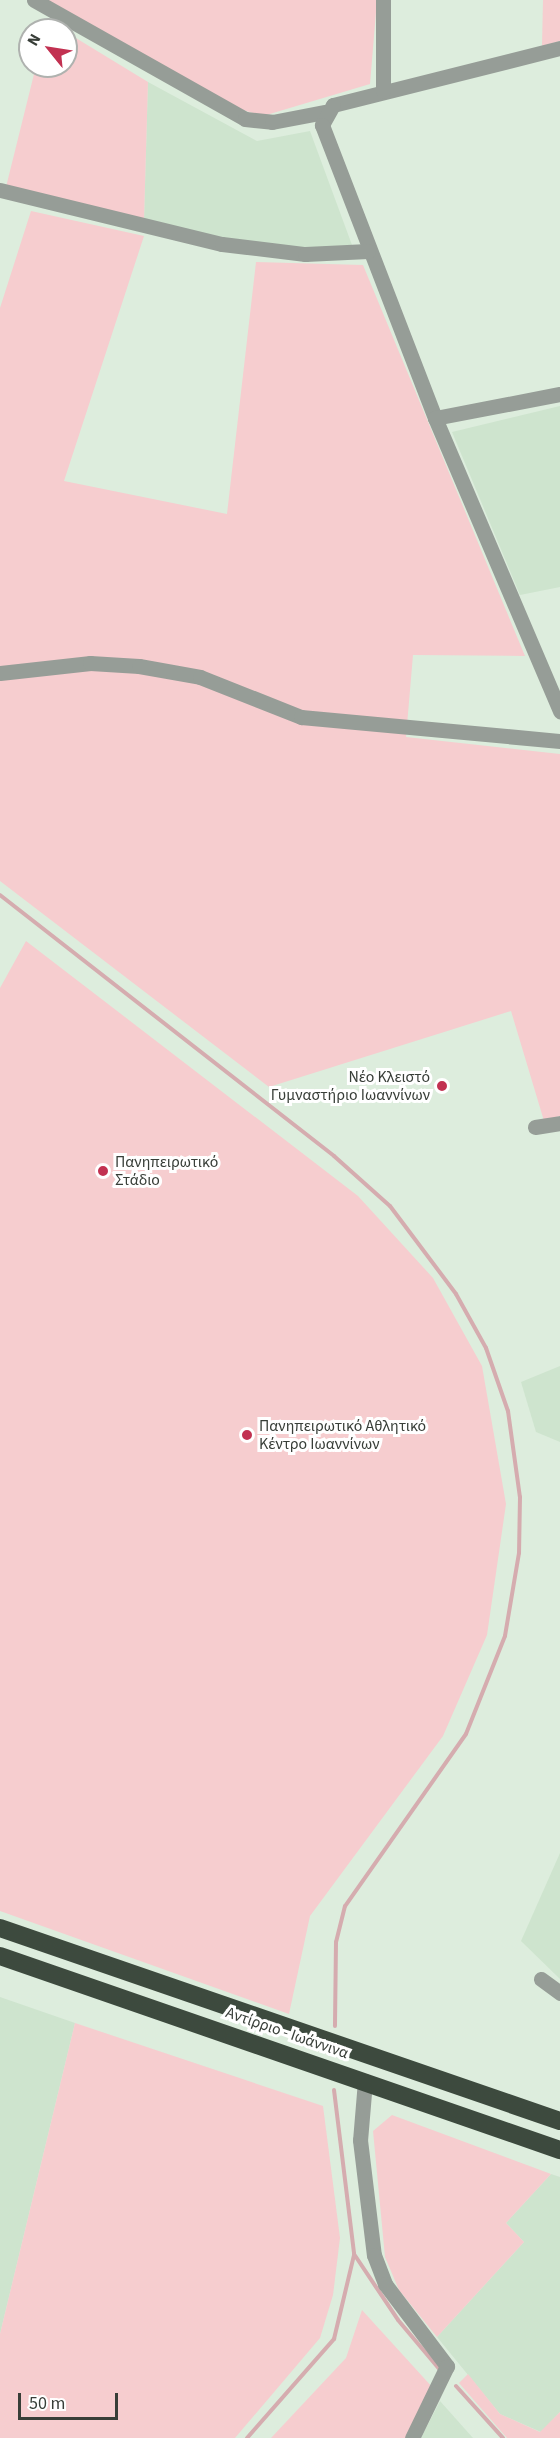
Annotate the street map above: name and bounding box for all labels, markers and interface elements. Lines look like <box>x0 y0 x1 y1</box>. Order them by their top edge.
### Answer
north arrow <box>18 18 78 78</box>
text: N <box>22 30 46 50</box>
place label: Νέο Κλειστό Γυμναστήριο Ιωαννίνων <box>271 1067 430 1105</box>
marker: Νέο Κλειστό Γυμναστήριο Ιωαννίνων <box>435 1079 449 1093</box>
place label: Πανηπειρωτικό Στάδιο <box>115 1152 218 1190</box>
marker: Πανηπειρωτικό Στάδιο <box>96 1164 110 1178</box>
place label: Πανηπειρωτικό Αθλητικό Κέντρο Ιωαννίνων <box>259 1416 426 1454</box>
marker: Πανηπειρωτικό Αθλητικό Κέντρο Ιωαννίνων <box>240 1428 254 1442</box>
street label: Αντίρριο - Ιωάννινα <box>223 2003 351 2063</box>
scale bar <box>21 2381 122 2419</box>
text: 50 m <box>29 2391 65 2416</box>

